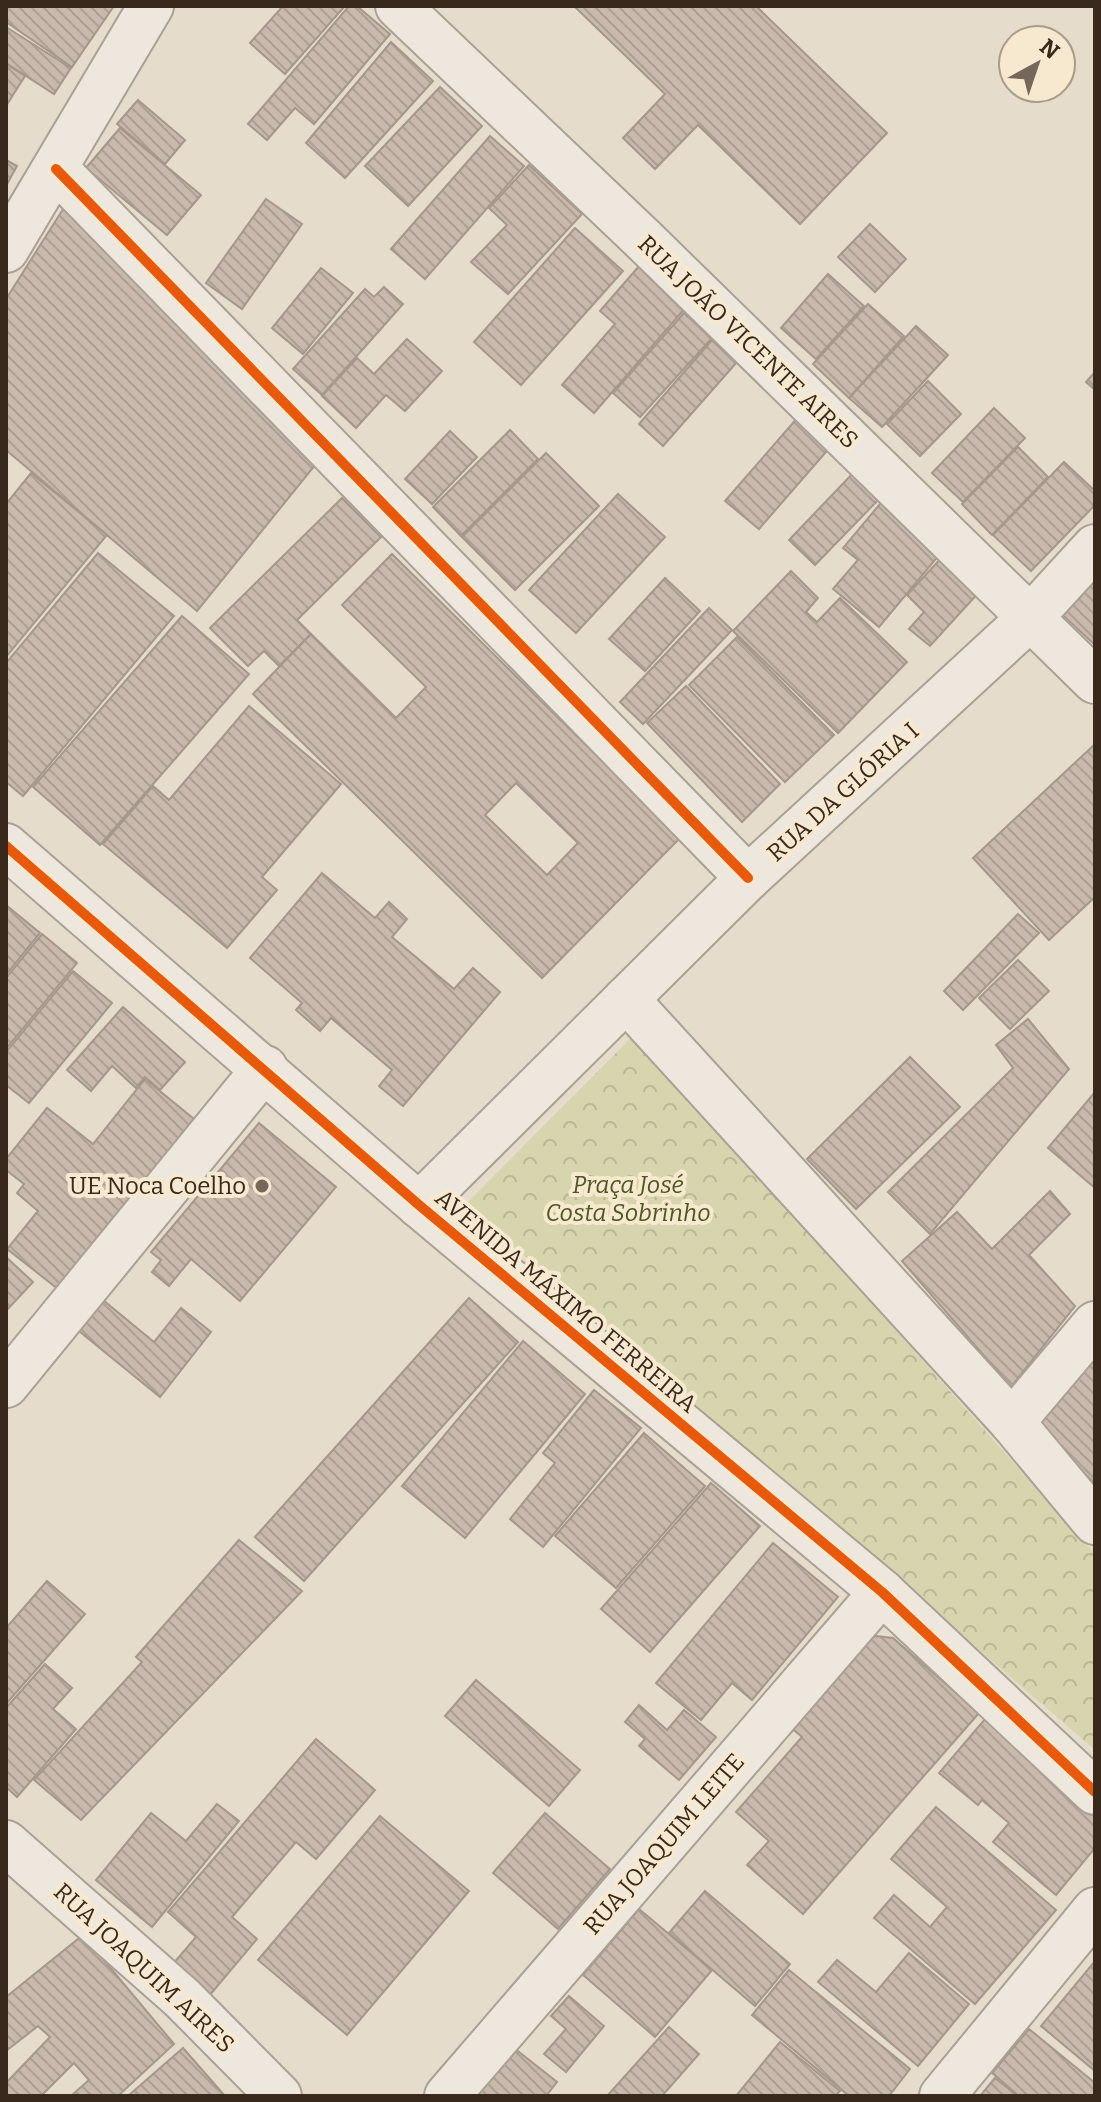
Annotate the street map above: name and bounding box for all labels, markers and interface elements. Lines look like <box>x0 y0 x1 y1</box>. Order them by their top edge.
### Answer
north arrow <box>997 24 1077 104</box>
text: N <box>1034 33 1065 65</box>
street label: RUA JOÃO VICENTE AIRES <box>632 230 864 454</box>
street label: RUA DA GLÓRIA I <box>762 717 924 867</box>
park label: Praça José Costa Sobrinho <box>546 1171 710 1227</box>
place label: UE Noca Coelho <box>69 1172 246 1200</box>
marker: UE Noca Coelho <box>253 1177 271 1195</box>
street label: AVENIDA MÁXIMO FERREIRA <box>430 1183 703 1419</box>
street label: RUA JOAQUIM LEITE <box>578 1748 750 1940</box>
street label: RUA JOAQUIM AIRES <box>48 1877 240 2059</box>

